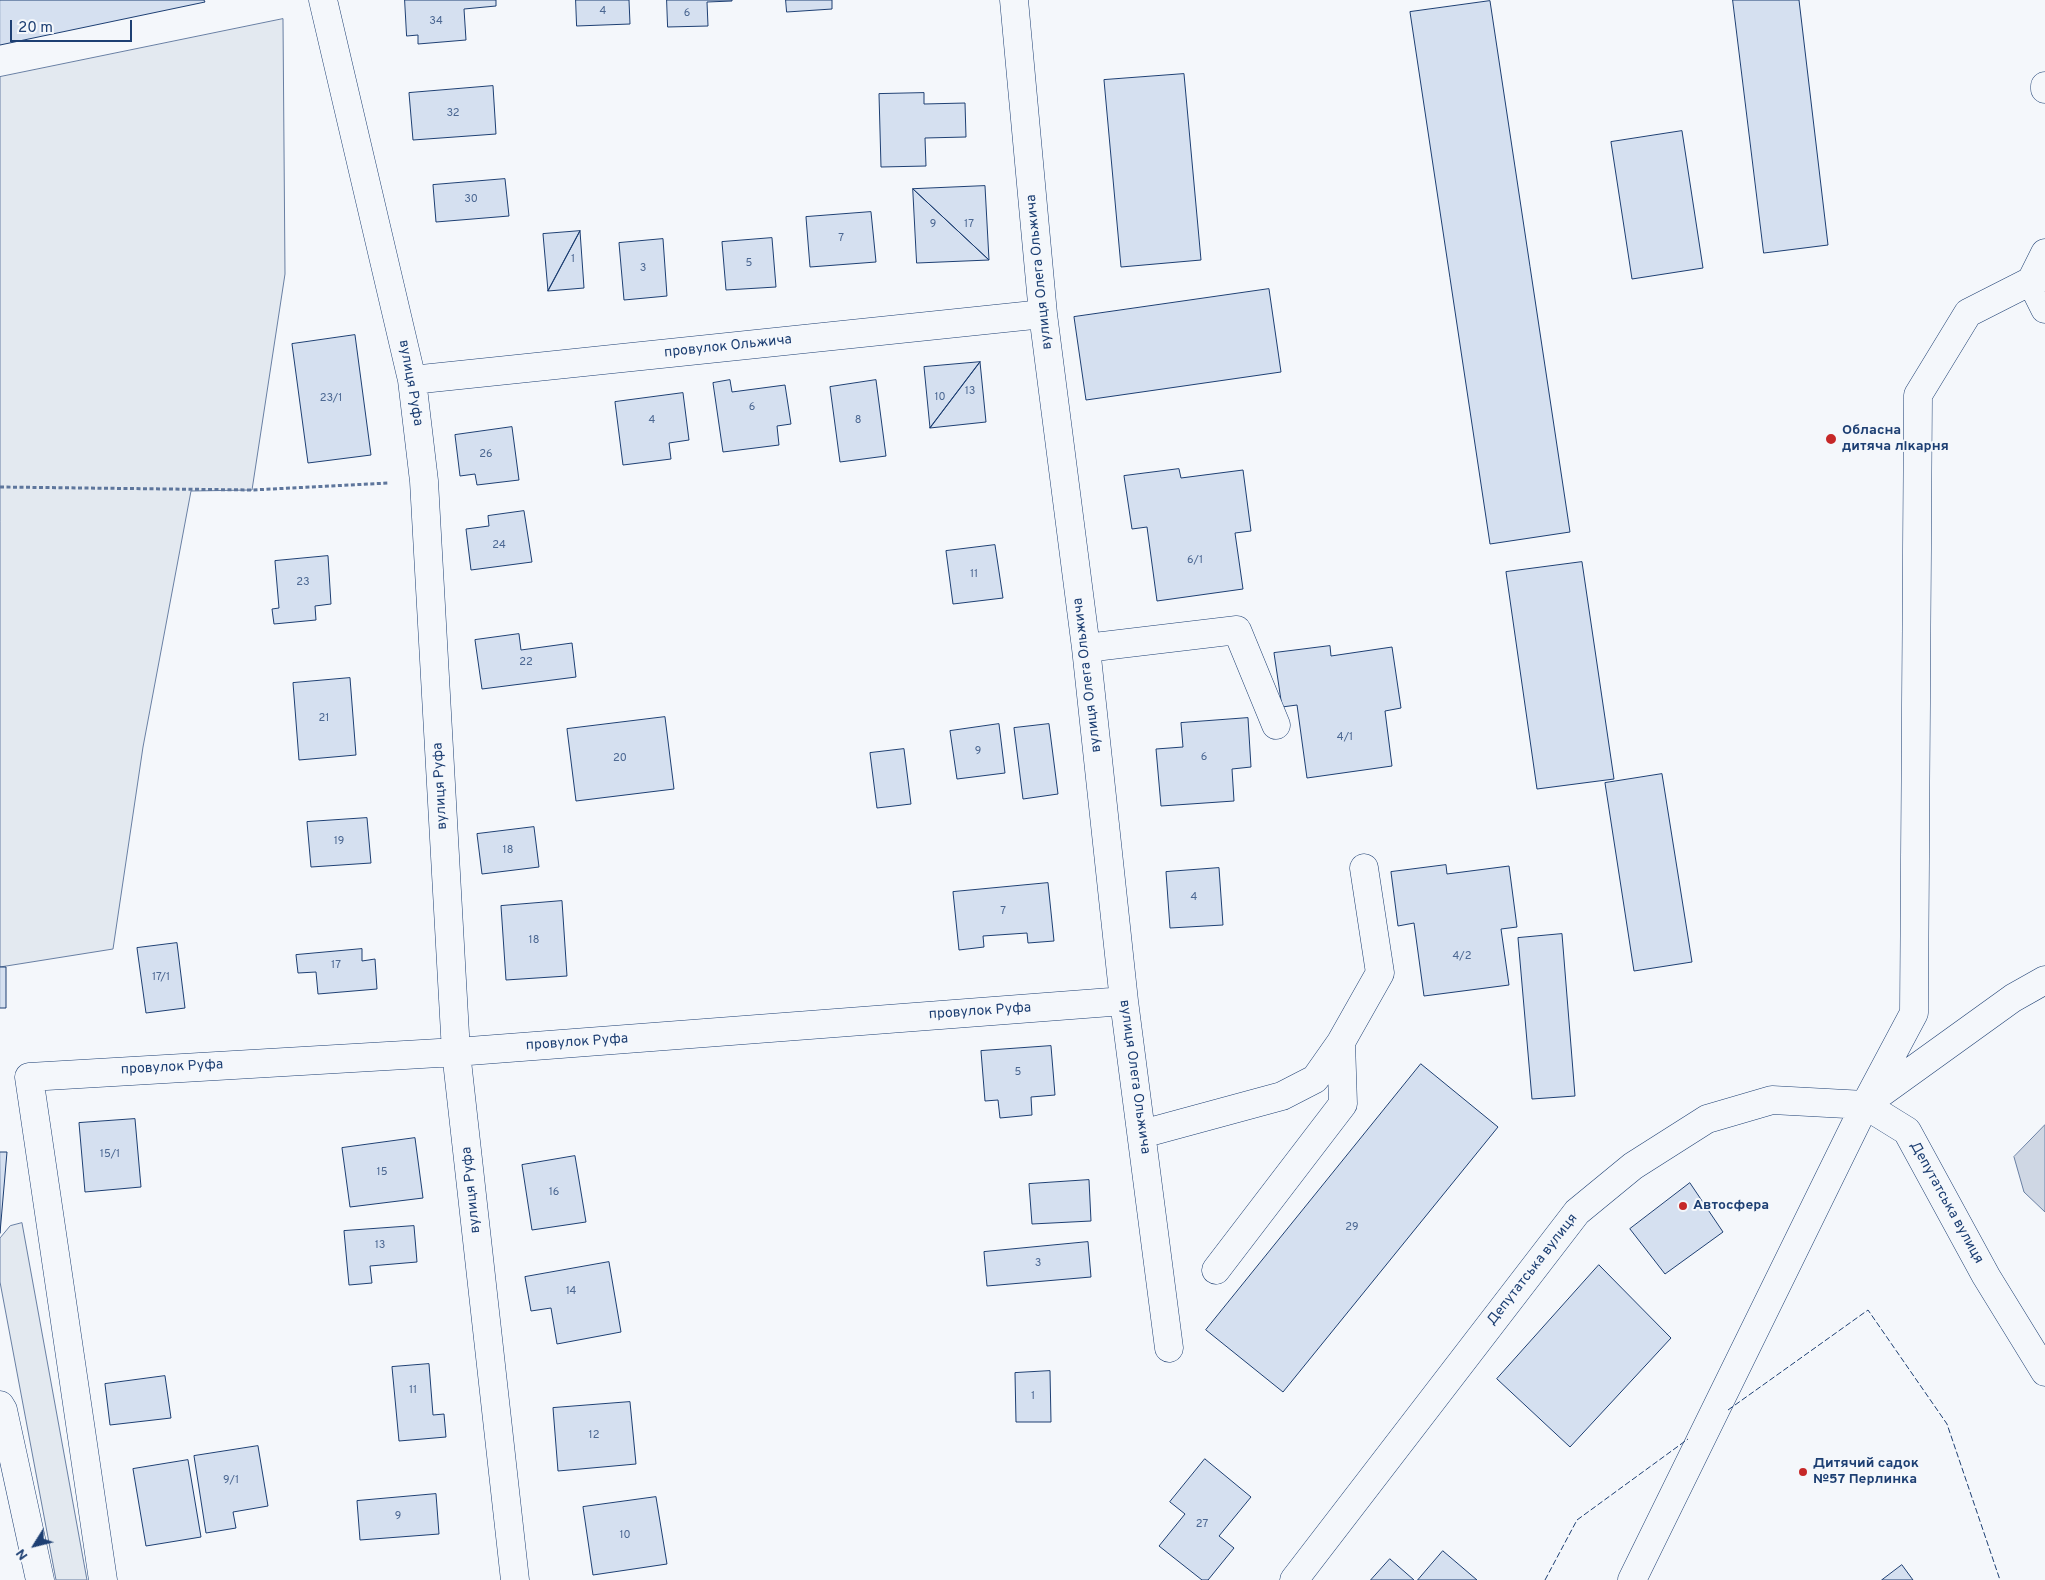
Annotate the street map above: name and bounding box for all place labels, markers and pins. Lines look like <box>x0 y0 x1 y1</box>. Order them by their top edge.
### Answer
place label: Обласна дитяча лікарня <box>1842 423 1949 456</box>
marker: Обласна дитяча лікарня <box>1824 432 1838 446</box>
place label: Автосфера <box>1693 1198 1769 1214</box>
marker: Автосфера <box>1677 1200 1689 1212</box>
place label: Дитячий садок №57 Перлинка <box>1813 1456 1919 1488</box>
marker: Дитячий садок №57 Перлинка <box>1797 1466 1809 1478</box>

